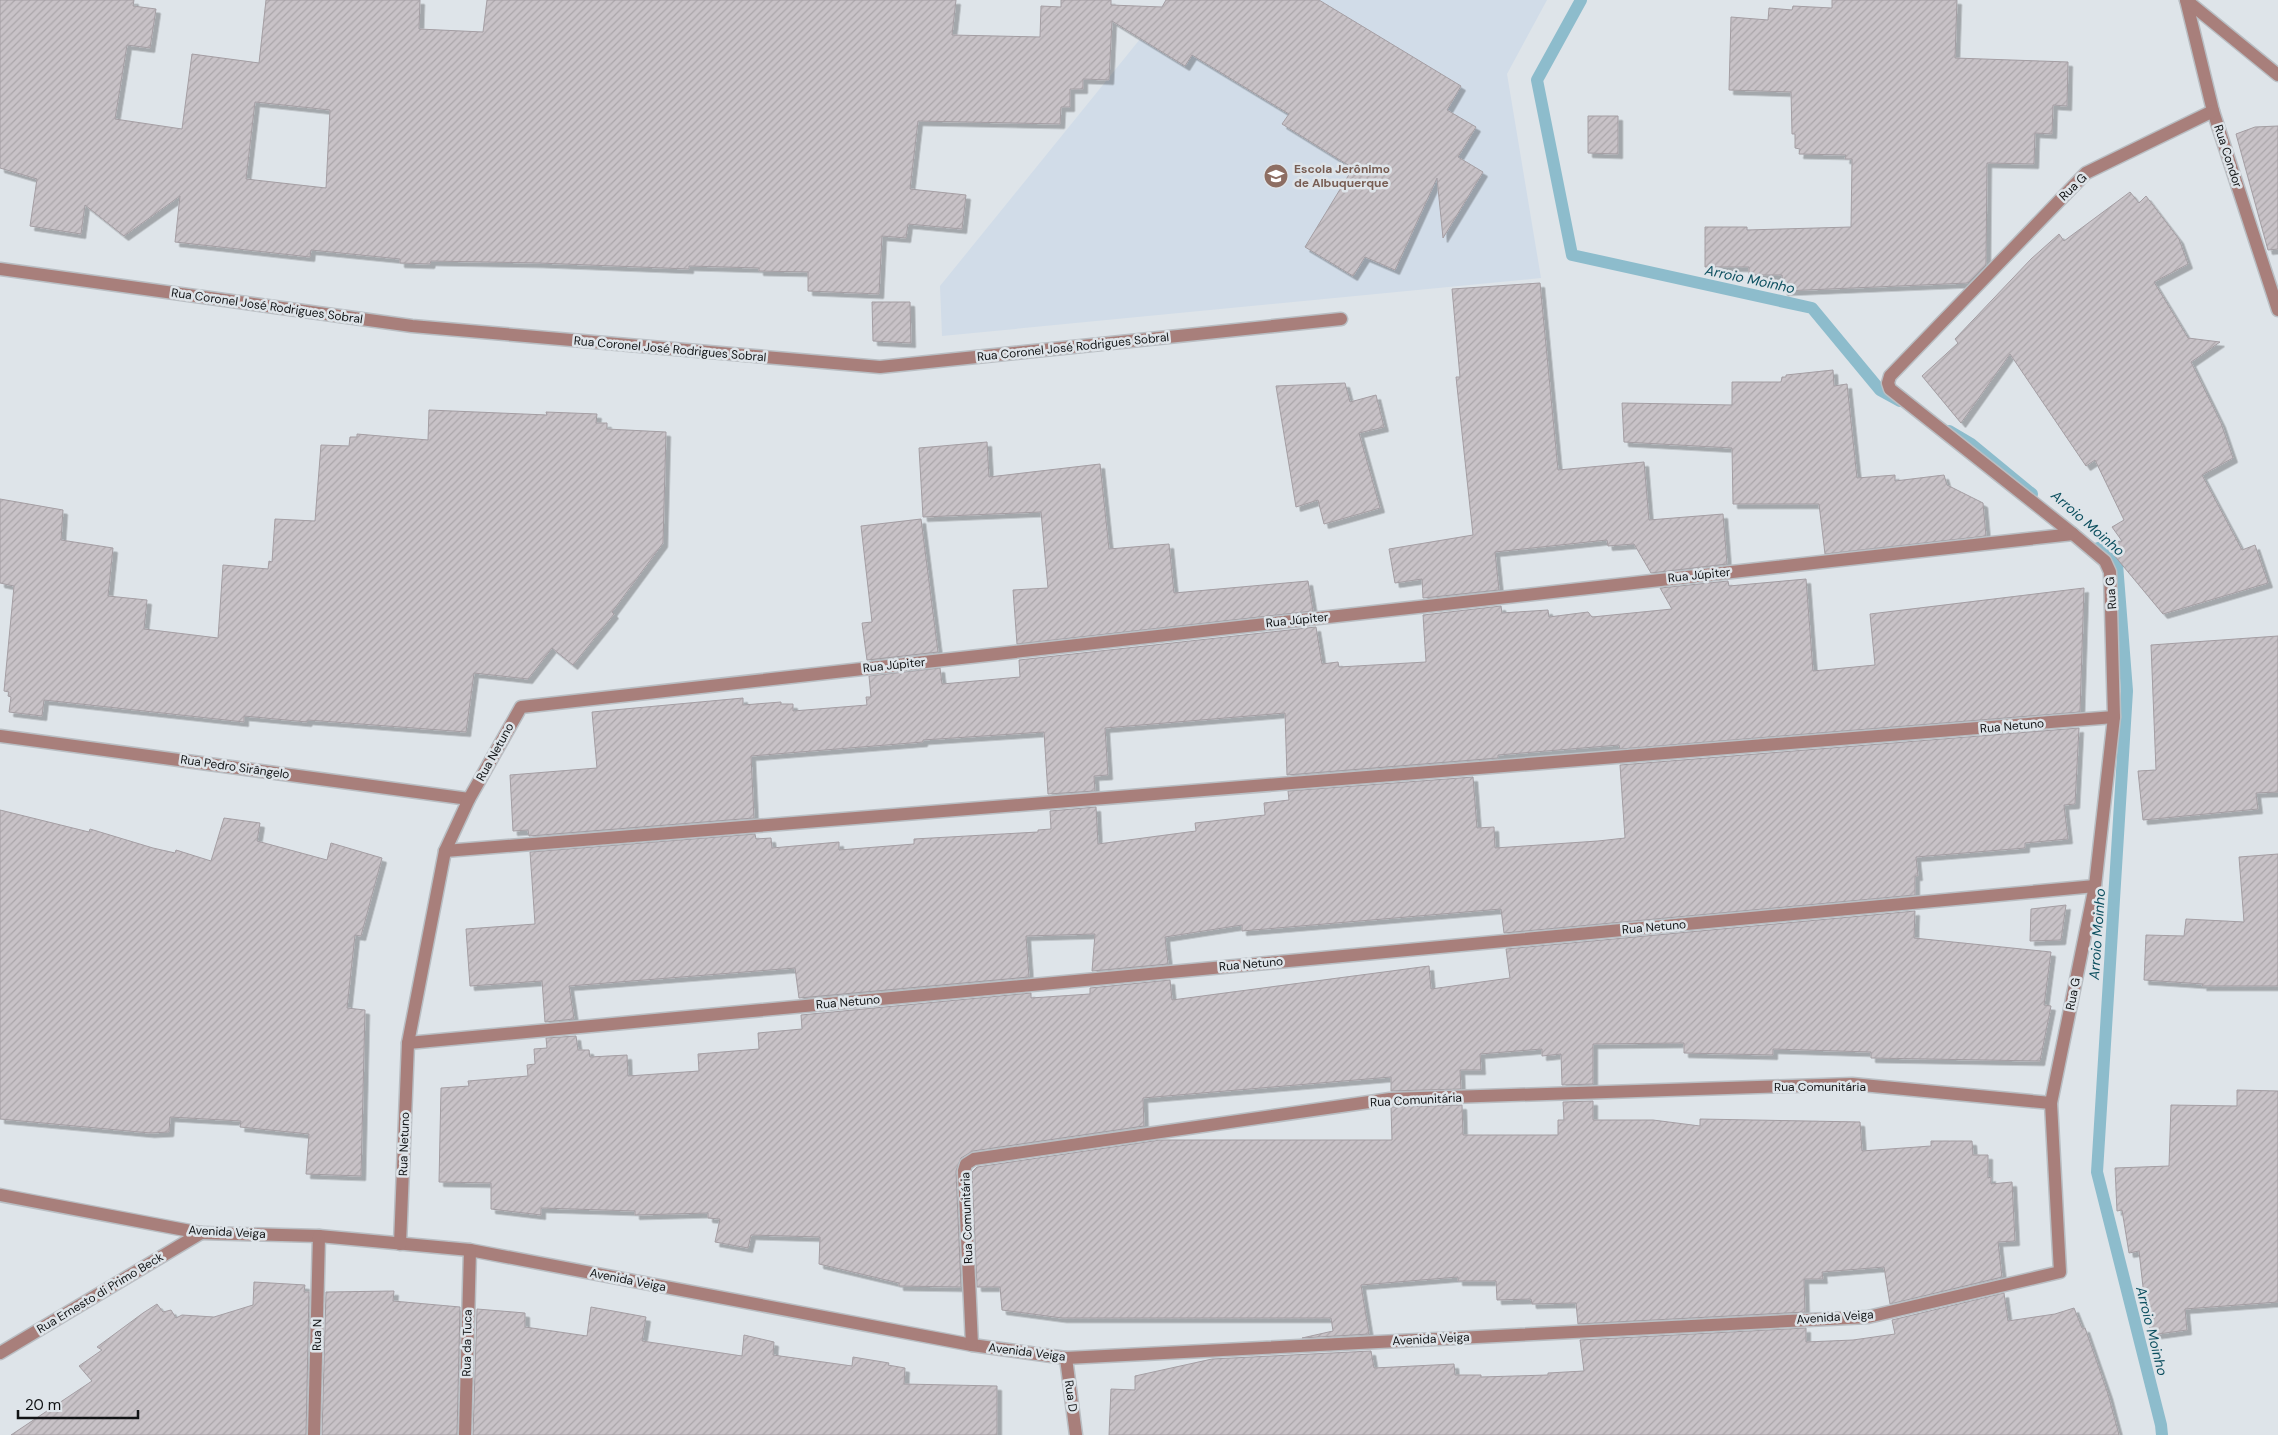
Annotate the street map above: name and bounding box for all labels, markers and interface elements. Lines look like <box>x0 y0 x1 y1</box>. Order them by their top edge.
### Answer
street label: Rua Condor <box>2210 122 2246 190</box>
place label: Escola Jerônimo de Albuquerque <box>1294 161 1390 191</box>
school or university icon: Escola Jerônimo de Albuquerque <box>1263 163 1289 189</box>
street label: Rua G <box>2056 170 2090 204</box>
water label: Arroio Moinho <box>1702 260 1797 297</box>
street label: Rua Coronel José Rodrigues Sobral <box>170 285 364 327</box>
street label: Rua Coronel José Rodrigues Sobral <box>976 329 1170 365</box>
street label: Rua Coronel José Rodrigues Sobral <box>573 333 767 365</box>
water label: Arroio Moinho <box>2047 486 2128 560</box>
street label: Rua Júpiter <box>1667 564 1732 586</box>
street label: Rua G <box>2102 576 2120 610</box>
street label: Rua Júpiter <box>1265 609 1330 631</box>
street label: Rua Júpiter <box>862 654 927 676</box>
street label: Rua Netuno <box>1979 715 2045 737</box>
street label: Rua Netuno <box>472 720 518 784</box>
street label: Rua Pedro Sirângelo <box>179 751 291 783</box>
water label: Arroio Moinho <box>2085 888 2109 981</box>
street label: Rua Netuno <box>1621 916 1687 938</box>
street label: Rua Netuno <box>1218 953 1284 975</box>
street label: Rua G <box>2062 976 2084 1012</box>
street label: Rua Netuno <box>815 991 881 1013</box>
street label: Rua Comunitária <box>1774 1079 1866 1095</box>
street label: Rua Comunitária <box>1370 1090 1462 1110</box>
street label: Rua Netuno <box>395 1112 413 1176</box>
street label: Rua Comunitária <box>957 1172 977 1264</box>
street label: Avenida Veiga <box>188 1222 266 1242</box>
street label: Rua Ernesto di Primo Beck <box>34 1249 166 1337</box>
street label: Avenida Veiga <box>588 1265 668 1295</box>
water label: Arroio Moinho <box>2132 1284 2172 1377</box>
street label: Avenida Veiga <box>1796 1306 1874 1328</box>
street label: Rua da Tuca <box>458 1309 476 1377</box>
street label: Rua N <box>309 1319 325 1351</box>
street label: Avenida Veiga <box>1392 1329 1470 1349</box>
street label: Avenida Veiga <box>988 1339 1066 1365</box>
street label: Rua D <box>1061 1379 1081 1413</box>
scale bar <box>18 1388 138 1420</box>
text: 20 m <box>25 1395 61 1415</box>

